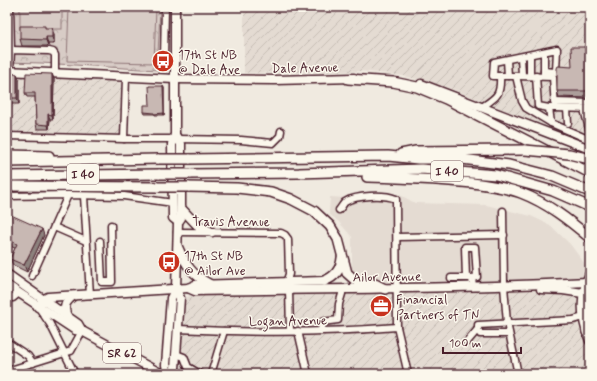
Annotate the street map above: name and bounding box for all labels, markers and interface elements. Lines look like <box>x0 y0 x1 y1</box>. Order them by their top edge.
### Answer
place label: 17th St NB @ Dale Ave <box>178 47 240 79</box>
bus stop icon: 17th St NB @ Dale Ave <box>150 48 176 74</box>
street label: Dale Avenue <box>271 59 339 78</box>
road number: I 40 <box>431 161 463 181</box>
road number: I 40 <box>67 164 99 184</box>
street label: Travis Avenue <box>192 214 270 231</box>
place label: 17th St NB @ Ailor Ave <box>184 248 246 280</box>
bus stop icon: 17th St NB @ Ailor Ave <box>156 249 182 275</box>
street label: Ailor Avenue <box>353 268 421 287</box>
place label: Financial Partners of TN <box>396 292 480 324</box>
office icon: Financial Partners of TN <box>368 293 394 319</box>
street label: Logan Avenue <box>249 312 327 333</box>
scale bar <box>443 329 521 355</box>
text: 100 m <box>449 336 481 352</box>
road number: SR 62 <box>103 343 141 363</box>

